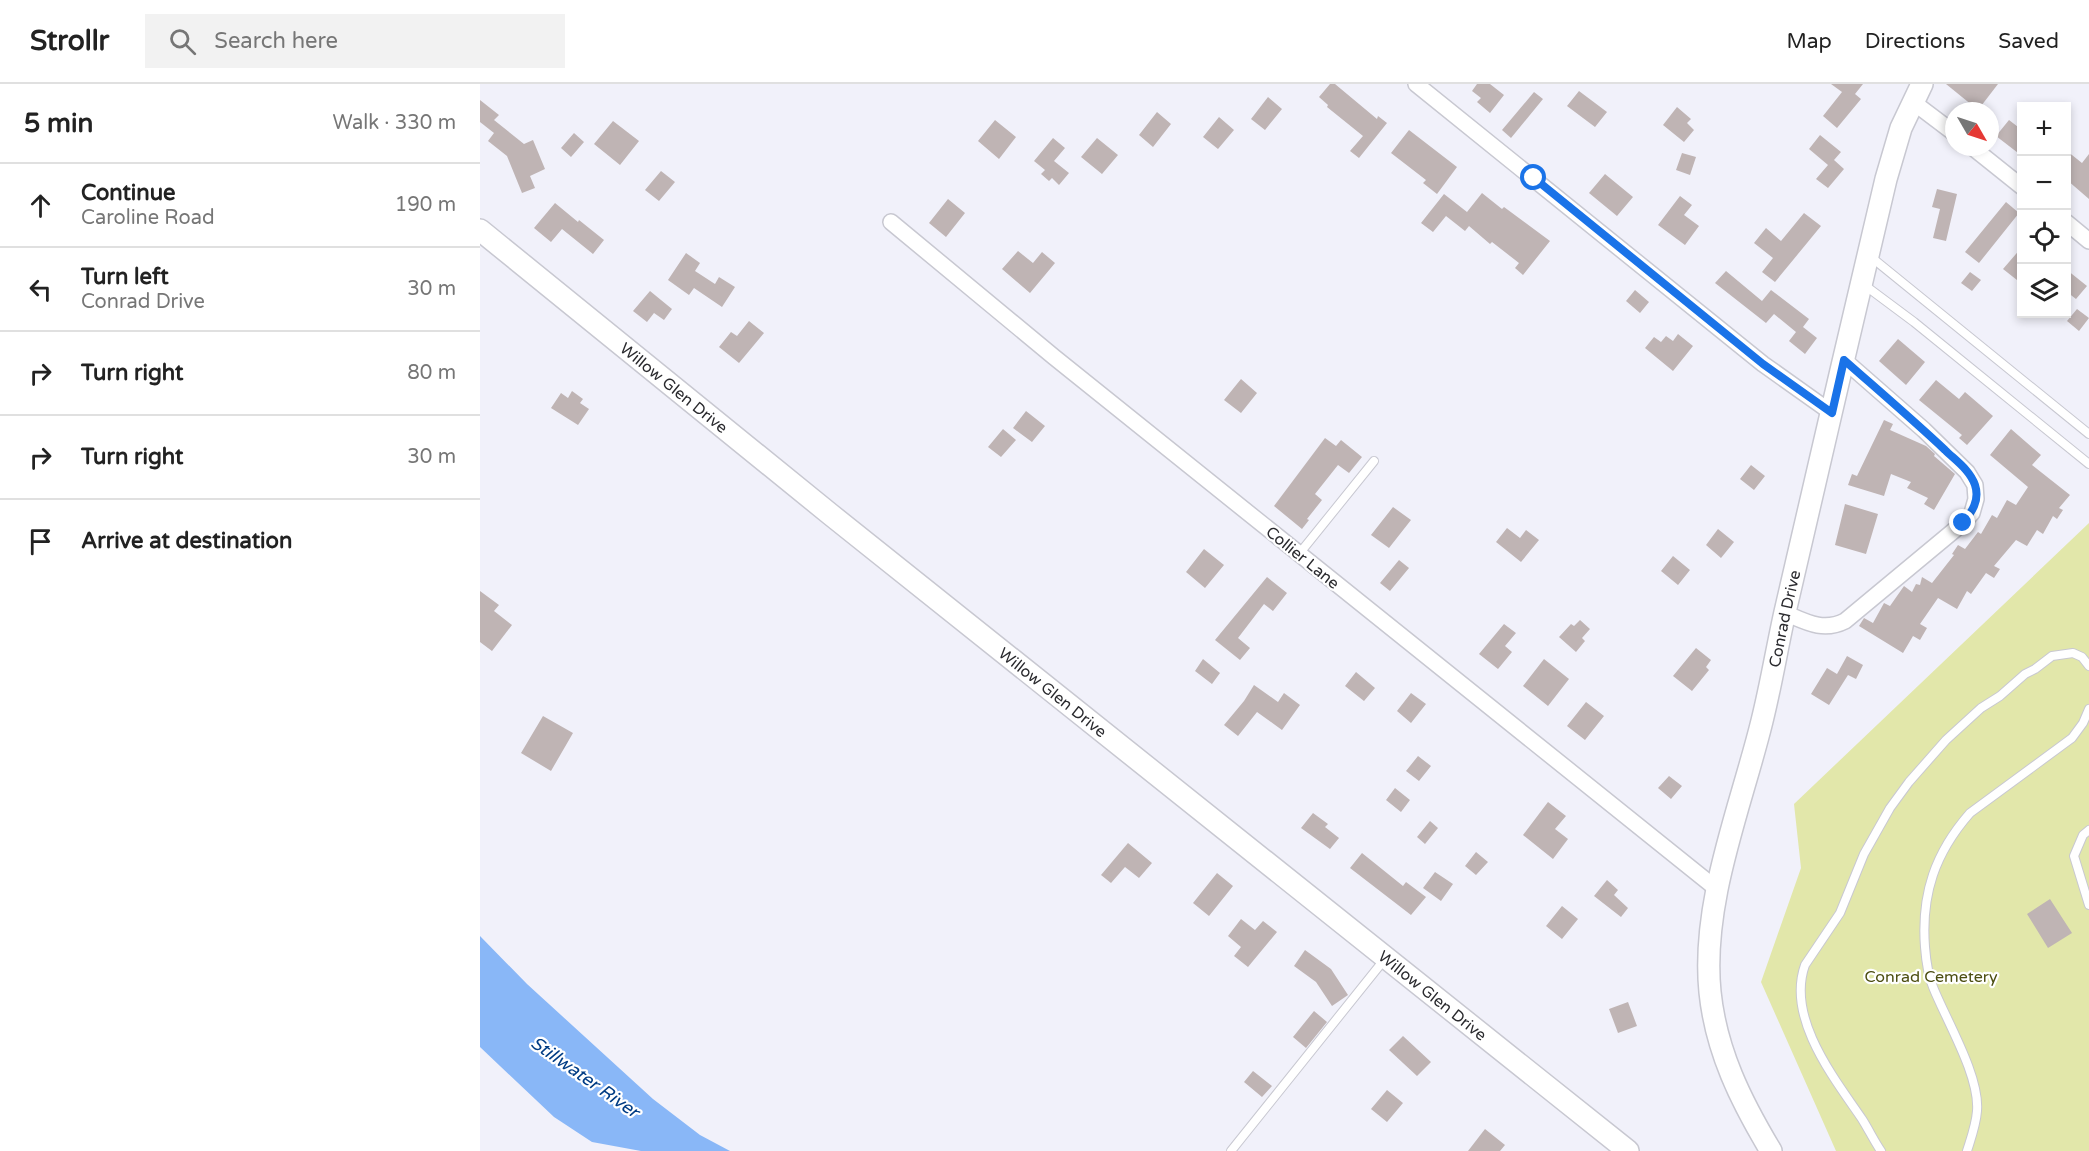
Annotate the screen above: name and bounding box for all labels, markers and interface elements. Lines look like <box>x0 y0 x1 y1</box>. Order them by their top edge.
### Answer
search box <box>145 14 565 68</box>
text: Strollr <box>30 24 109 58</box>
icon: search <box>166 25 199 58</box>
text: Search here <box>214 28 338 54</box>
text: Map <box>1786 29 1832 54</box>
text: Directions <box>1865 29 1965 54</box>
text: Saved <box>1998 29 2059 54</box>
north arrow <box>1945 102 1999 156</box>
map controls <box>2017 102 2071 318</box>
button: + <box>2017 102 2071 156</box>
text: 5 min <box>24 108 93 139</box>
text: Walk · 330 m <box>333 111 456 135</box>
button: − <box>2017 156 2071 210</box>
route start <box>1520 164 1546 190</box>
text: Continue <box>81 180 176 206</box>
icon: ahead <box>24 189 57 222</box>
text: 190 m <box>395 193 456 217</box>
text: Caroline Road <box>81 206 215 230</box>
button: locate <box>2017 210 2071 264</box>
text: Turn left <box>81 264 169 290</box>
button: layers <box>2017 264 2071 318</box>
icon: left <box>24 273 57 306</box>
text: 30 m <box>407 277 456 301</box>
text: Conrad Drive <box>81 290 205 314</box>
street label: Willow Glen Drive <box>616 339 731 438</box>
icon: right <box>24 357 57 390</box>
text: Turn right <box>81 360 183 386</box>
text: 80 m <box>407 361 456 385</box>
icon: right <box>24 441 57 474</box>
text: Turn right <box>81 444 183 470</box>
text: 30 m <box>407 445 456 469</box>
route end <box>1949 509 1975 535</box>
street label: Collier Lane <box>1262 522 1343 594</box>
icon: arrive <box>24 525 57 558</box>
text: Arrive at destination <box>81 528 292 554</box>
street label: Conrad Drive <box>1765 568 1805 669</box>
street label: Willow Glen Drive <box>994 643 1111 742</box>
street label: Willow Glen Drive <box>1374 947 1490 1045</box>
park label: Conrad Cemetery <box>1864 967 1998 987</box>
water label: Stillwater River <box>527 1031 645 1124</box>

